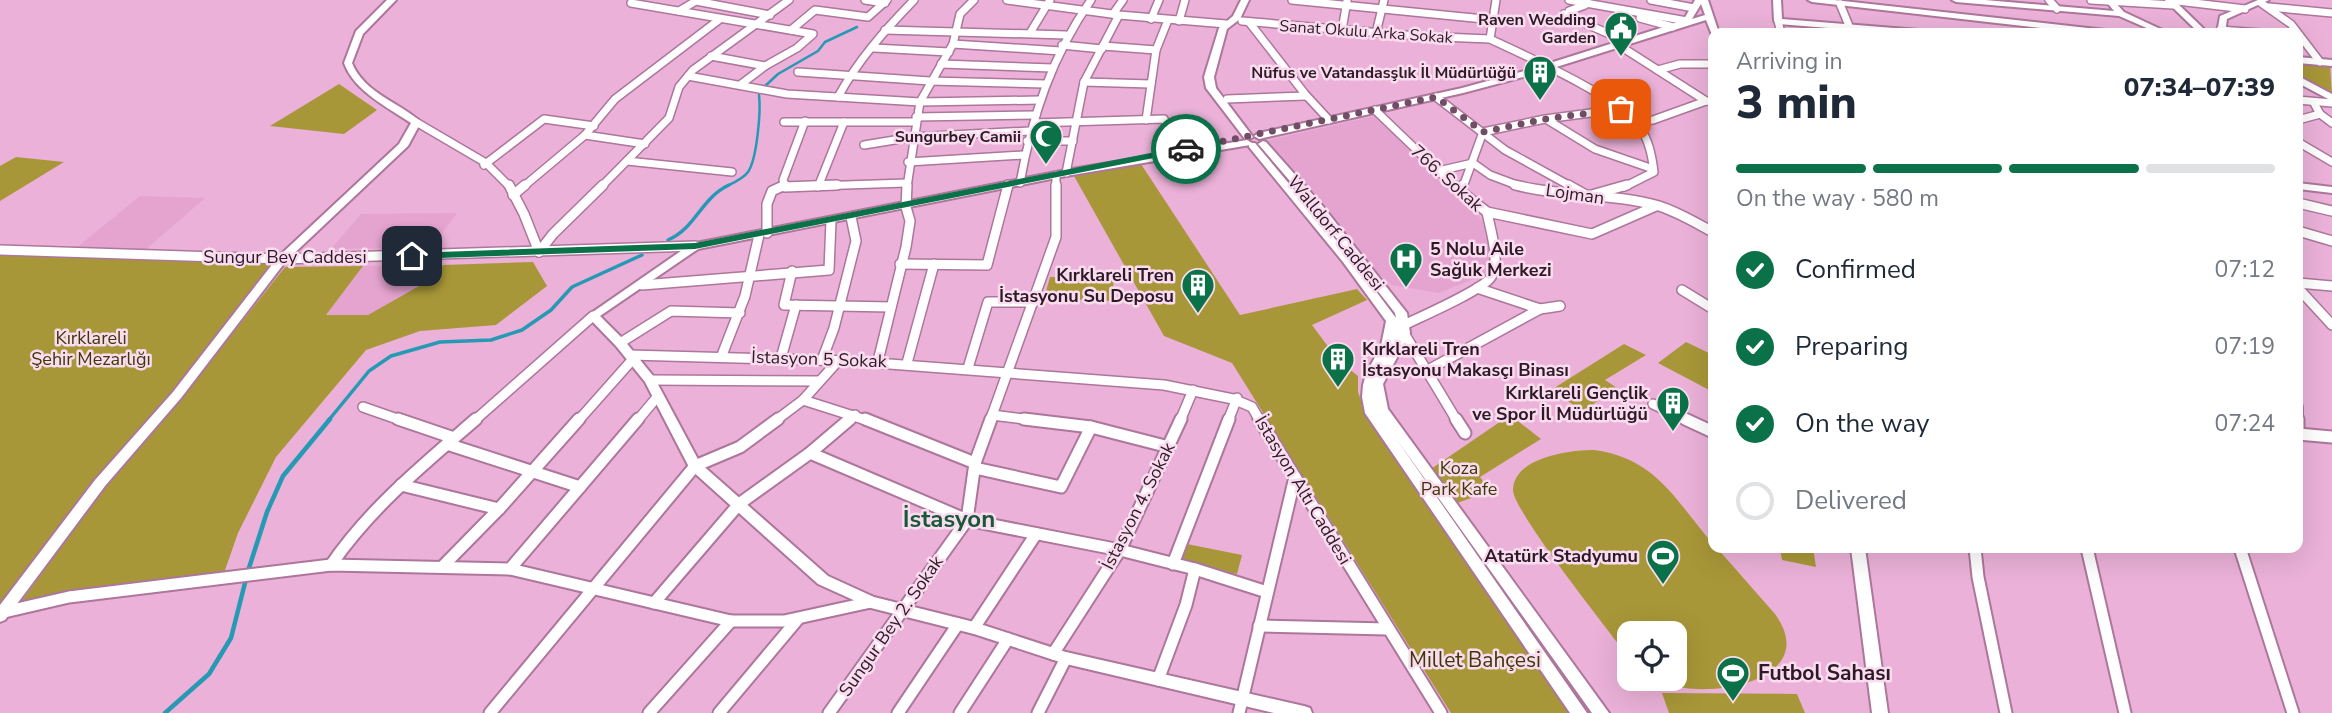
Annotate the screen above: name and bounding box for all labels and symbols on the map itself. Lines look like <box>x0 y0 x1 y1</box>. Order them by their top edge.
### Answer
place label: Raven Wedding Garden <box>1478 9 1596 49</box>
public building icon: Raven Wedding Garden <box>1602 9 1640 58</box>
street label: Sanat Okulu Arka Sokak <box>1279 15 1454 49</box>
building icon: Nüfus ve Vatandasşlık İl Müdürlüğü <box>1521 53 1559 102</box>
place label: Nüfus ve Vatandasşlık İl Müdürlüğü <box>1251 62 1516 84</box>
pin <box>1591 79 1651 139</box>
courier <box>1151 114 1221 184</box>
mosque icon: Sungurbey Camii <box>1027 117 1065 166</box>
place label: Sungurbey Camii <box>895 126 1021 148</box>
street label: 766. Sokak <box>1406 139 1489 218</box>
street label: Walldorf Caddesi <box>1282 170 1390 296</box>
street label: Lojman <box>1544 178 1606 210</box>
pin <box>382 226 442 286</box>
place label: 5 Nolu Aile Sağlık Merkezi <box>1430 237 1552 282</box>
hospital icon: 5 Nolu Aile Sağlık Merkezi <box>1387 240 1425 289</box>
street label: Sungur Bey Caddesi <box>203 245 367 269</box>
place label: Kırklareli Tren İstasyonu Su Deposu <box>999 263 1174 308</box>
building icon: Kırklareli Tren İstasyonu Su Deposu <box>1179 266 1217 315</box>
park label: Kırklareli Şehir Mezarlığı <box>31 326 151 371</box>
place label: Kırklareli Tren İstasyonu Makasçı Binası <box>1362 337 1569 382</box>
building icon: Kırklareli Tren İstasyonu Makasçı Binası <box>1319 340 1357 389</box>
street label: İstasyon 5 Sokak <box>751 345 888 373</box>
place label: Kırklareli Gençlik ve Spor İl Müdürlüğü <box>1471 381 1648 426</box>
building icon: Kırklareli Gençlik ve Spor İl Müdürlüğü <box>1654 384 1692 433</box>
street label: İstasyon Altı Caddesi <box>1249 411 1357 569</box>
street label: İstasyon 4. Sokak <box>1096 438 1181 574</box>
park label: Koza Park Kafe <box>1421 456 1497 501</box>
district label: İstasyon <box>903 503 995 535</box>
sports icon: Atatürk Stadyumu <box>1644 537 1682 586</box>
place label: Atatürk Stadyumu <box>1484 544 1638 568</box>
street label: Sungur Bey 2. Sokak <box>833 550 949 701</box>
park label: Millet Bahçesi <box>1409 646 1541 674</box>
sports icon: Futbol Sahası <box>1714 654 1752 703</box>
place label: Futbol Sahası <box>1758 659 1891 687</box>

